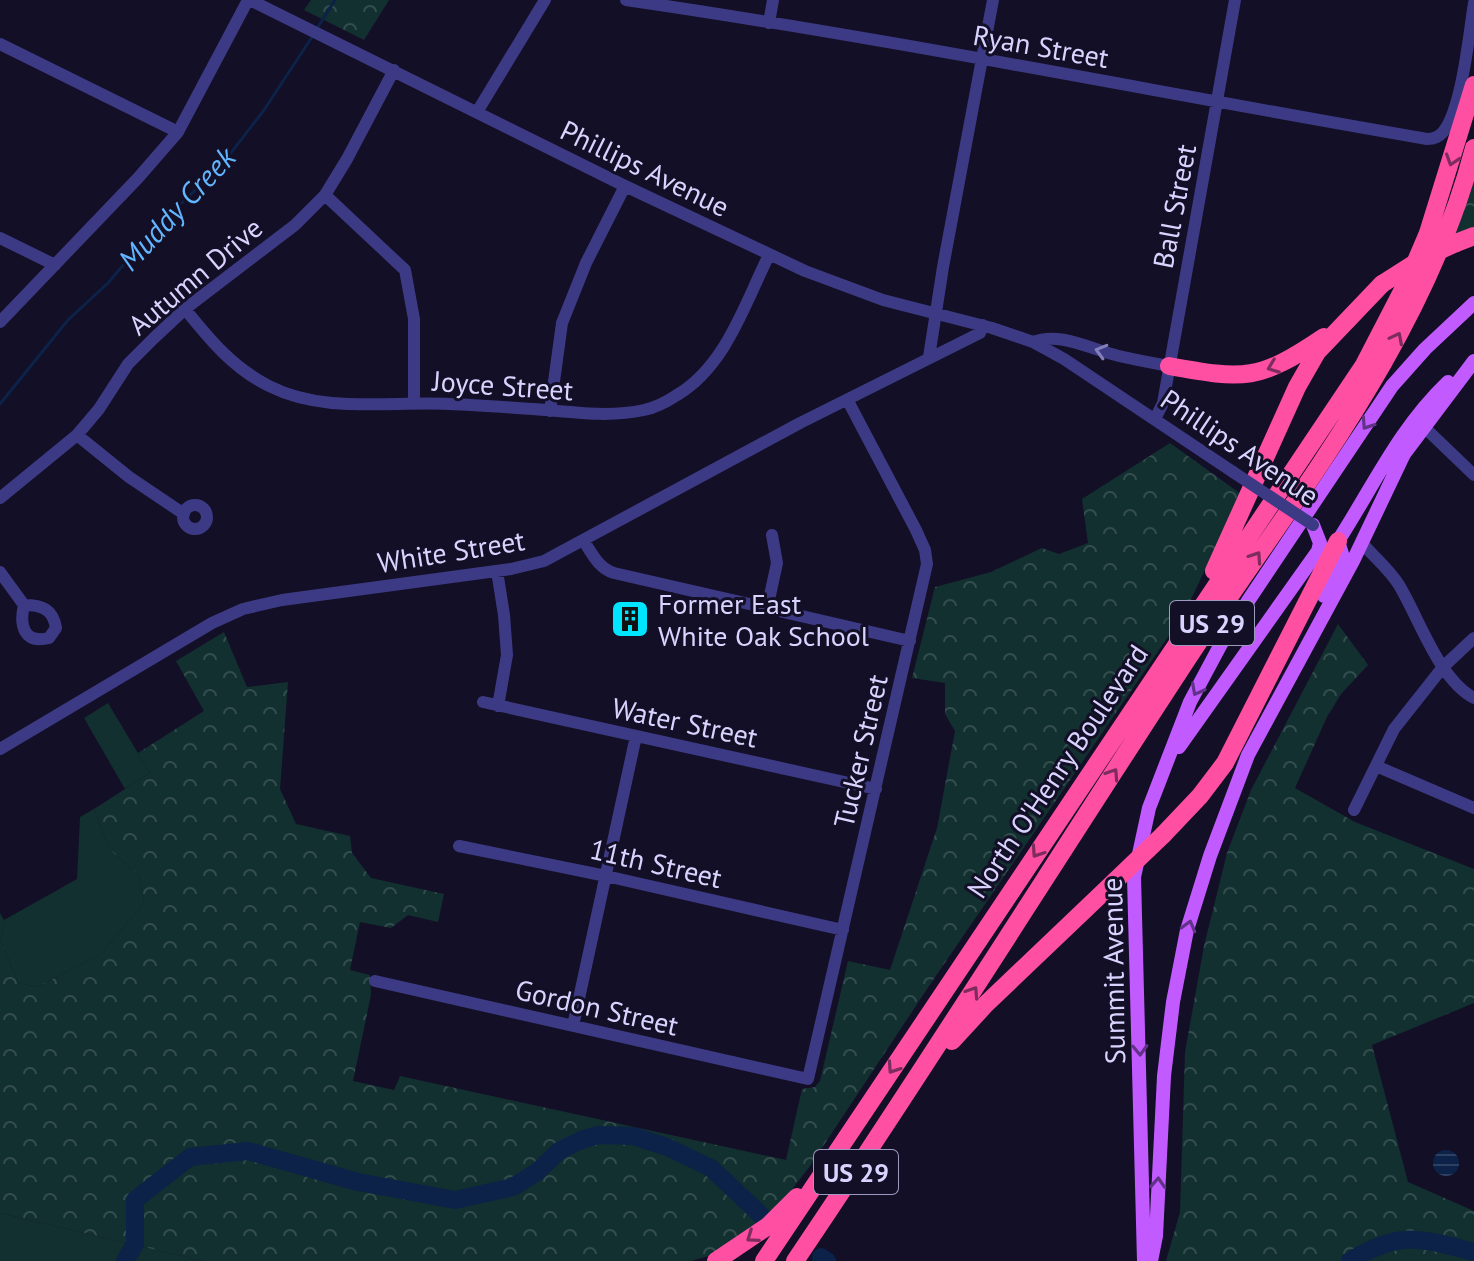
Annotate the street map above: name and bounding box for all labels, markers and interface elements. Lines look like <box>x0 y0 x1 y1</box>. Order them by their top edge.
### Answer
street label: Ryan Street <box>970 16 1112 76</box>
street label: Phillips Avenue <box>555 111 735 225</box>
water label: Muddy Creek <box>109 137 244 278</box>
street label: Ball Street <box>1144 140 1204 271</box>
one-way arrow <box>1446 152 1462 166</box>
street label: Autumn Drive <box>120 209 270 343</box>
one-way arrow <box>1388 332 1403 347</box>
one-way arrow <box>1094 344 1108 360</box>
one-way arrow <box>1267 357 1281 374</box>
street label: Joyce Street <box>431 362 575 408</box>
street label: Phillips Avenue <box>1154 380 1326 514</box>
one-way arrow <box>1362 415 1377 429</box>
street label: White Street <box>375 521 528 581</box>
one-way arrow <box>1246 551 1261 565</box>
place label: Former East White Oak School <box>658 585 869 654</box>
building icon: Former East White Oak School <box>609 598 651 640</box>
road number: US 29 <box>1170 601 1254 645</box>
street label: North O'Henry Boulevard <box>958 637 1156 905</box>
street label: Tucker Street <box>824 670 896 831</box>
one-way arrow <box>1191 681 1207 695</box>
street label: Water Street <box>609 689 762 756</box>
one-way arrow <box>1104 768 1119 783</box>
street label: 11th Street <box>586 830 726 896</box>
one-way arrow <box>1032 843 1047 857</box>
street label: Summit Avenue <box>1093 877 1133 1065</box>
one-way arrow <box>1180 919 1197 933</box>
street label: Gordon Street <box>512 970 683 1044</box>
one-way arrow <box>963 987 978 1001</box>
one-way arrow <box>1132 1044 1149 1057</box>
one-way arrow <box>888 1060 903 1074</box>
road number: US 29 <box>814 1150 898 1194</box>
one-way arrow <box>1150 1176 1167 1189</box>
one-way arrow <box>746 1227 761 1242</box>

